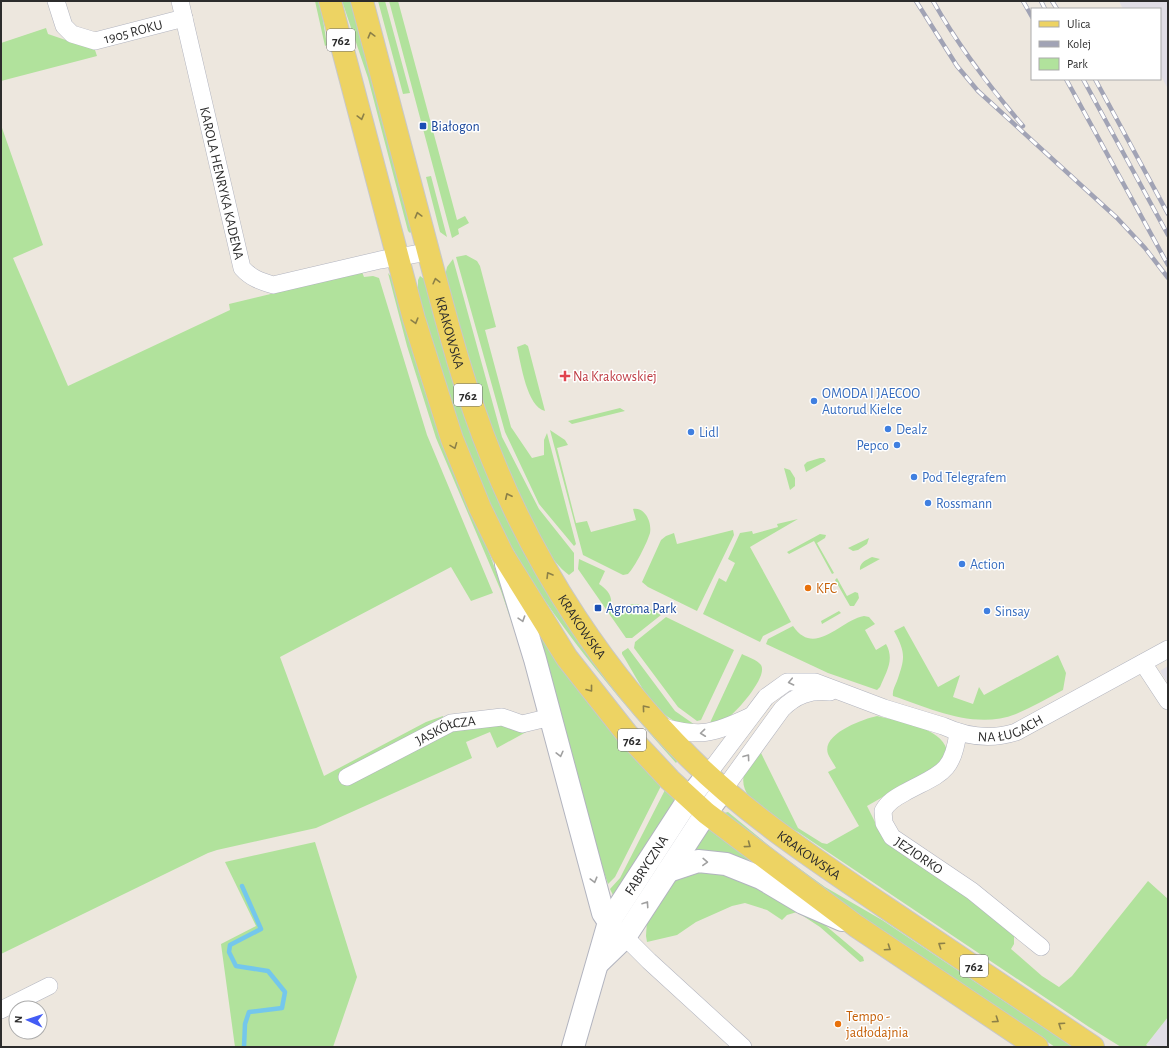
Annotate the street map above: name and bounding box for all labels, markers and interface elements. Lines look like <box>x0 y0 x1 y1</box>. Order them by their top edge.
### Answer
legend <box>1031 8 1161 80</box>
street label: 1905 ROKU <box>103 18 164 46</box>
text: Ulica <box>1067 18 1091 30</box>
road number: 762 <box>327 29 355 51</box>
one-way arrow <box>367 32 376 39</box>
text: Kolej <box>1067 38 1091 51</box>
text: Park <box>1067 58 1088 70</box>
street label: KAROLA HENRYKA KADENA <box>197 106 246 261</box>
one-way arrow <box>356 114 365 121</box>
place label: Białogon <box>431 120 480 134</box>
marker: Białogon <box>418 121 428 131</box>
one-way arrow <box>415 211 423 218</box>
one-way arrow <box>432 278 440 284</box>
street label: KRAKOWSKA <box>432 295 466 370</box>
one-way arrow <box>410 317 419 324</box>
place label: Na Krakowskiej <box>573 370 657 384</box>
marker: Na Krakowskiej <box>560 371 570 381</box>
road number: 762 <box>454 384 482 406</box>
place label: OMODA I JAECOO Autorud Kielce <box>822 387 920 417</box>
marker: OMODA I JAECOO Autorud Kielce <box>809 396 819 406</box>
place label: Dealz <box>896 423 927 437</box>
marker: Dealz <box>883 424 893 434</box>
place label: Lidl <box>699 426 719 440</box>
marker: Lidl <box>686 427 696 437</box>
place label: Pepco <box>856 439 889 453</box>
marker: Pepco <box>892 440 902 450</box>
one-way arrow <box>450 443 458 450</box>
place label: Pod Telegrafem <box>922 471 1006 485</box>
marker: Pod Telegrafem <box>909 472 919 482</box>
one-way arrow <box>505 493 513 501</box>
place label: Rossmann <box>936 497 992 511</box>
marker: Rossmann <box>923 498 933 508</box>
place label: Action <box>970 558 1005 572</box>
marker: Action <box>957 559 967 569</box>
one-way arrow <box>547 572 554 579</box>
place label: KFC <box>816 582 837 596</box>
marker: KFC <box>803 583 813 593</box>
street label: KRAKOWSKA <box>555 593 608 662</box>
place label: Agroma Park <box>606 602 677 616</box>
marker: Agroma Park <box>593 603 603 613</box>
place label: Sinsay <box>995 605 1030 619</box>
marker: Sinsay <box>982 606 992 616</box>
one-way arrow <box>517 616 526 623</box>
one-way arrow <box>788 678 794 686</box>
one-way arrow <box>586 685 593 692</box>
one-way arrow <box>643 706 650 713</box>
street label: NA ŁUGACH <box>977 713 1046 745</box>
street label: JASKÓŁCZA <box>414 714 476 748</box>
road number: 762 <box>618 729 646 751</box>
one-way arrow <box>700 729 706 738</box>
one-way arrow <box>555 751 564 758</box>
one-way arrow <box>742 754 750 761</box>
street label: KRAKOWSKA <box>774 828 843 883</box>
street label: FABRYCZNA <box>622 833 671 898</box>
street label: JEZIORKO <box>892 835 945 877</box>
one-way arrow <box>744 840 751 847</box>
one-way arrow <box>702 857 708 866</box>
one-way arrow <box>589 876 598 883</box>
one-way arrow <box>642 902 649 909</box>
one-way arrow <box>938 942 945 950</box>
one-way arrow <box>884 943 891 951</box>
road number: 762 <box>960 955 988 977</box>
north arrow <box>8 1000 48 1040</box>
place label: Tempo - jadłodajnia <box>846 1010 909 1040</box>
text: N <box>13 1015 24 1024</box>
one-way arrow <box>992 1015 999 1023</box>
marker: Tempo - jadłodajnia <box>833 1019 843 1029</box>
one-way arrow <box>1058 1023 1065 1030</box>

